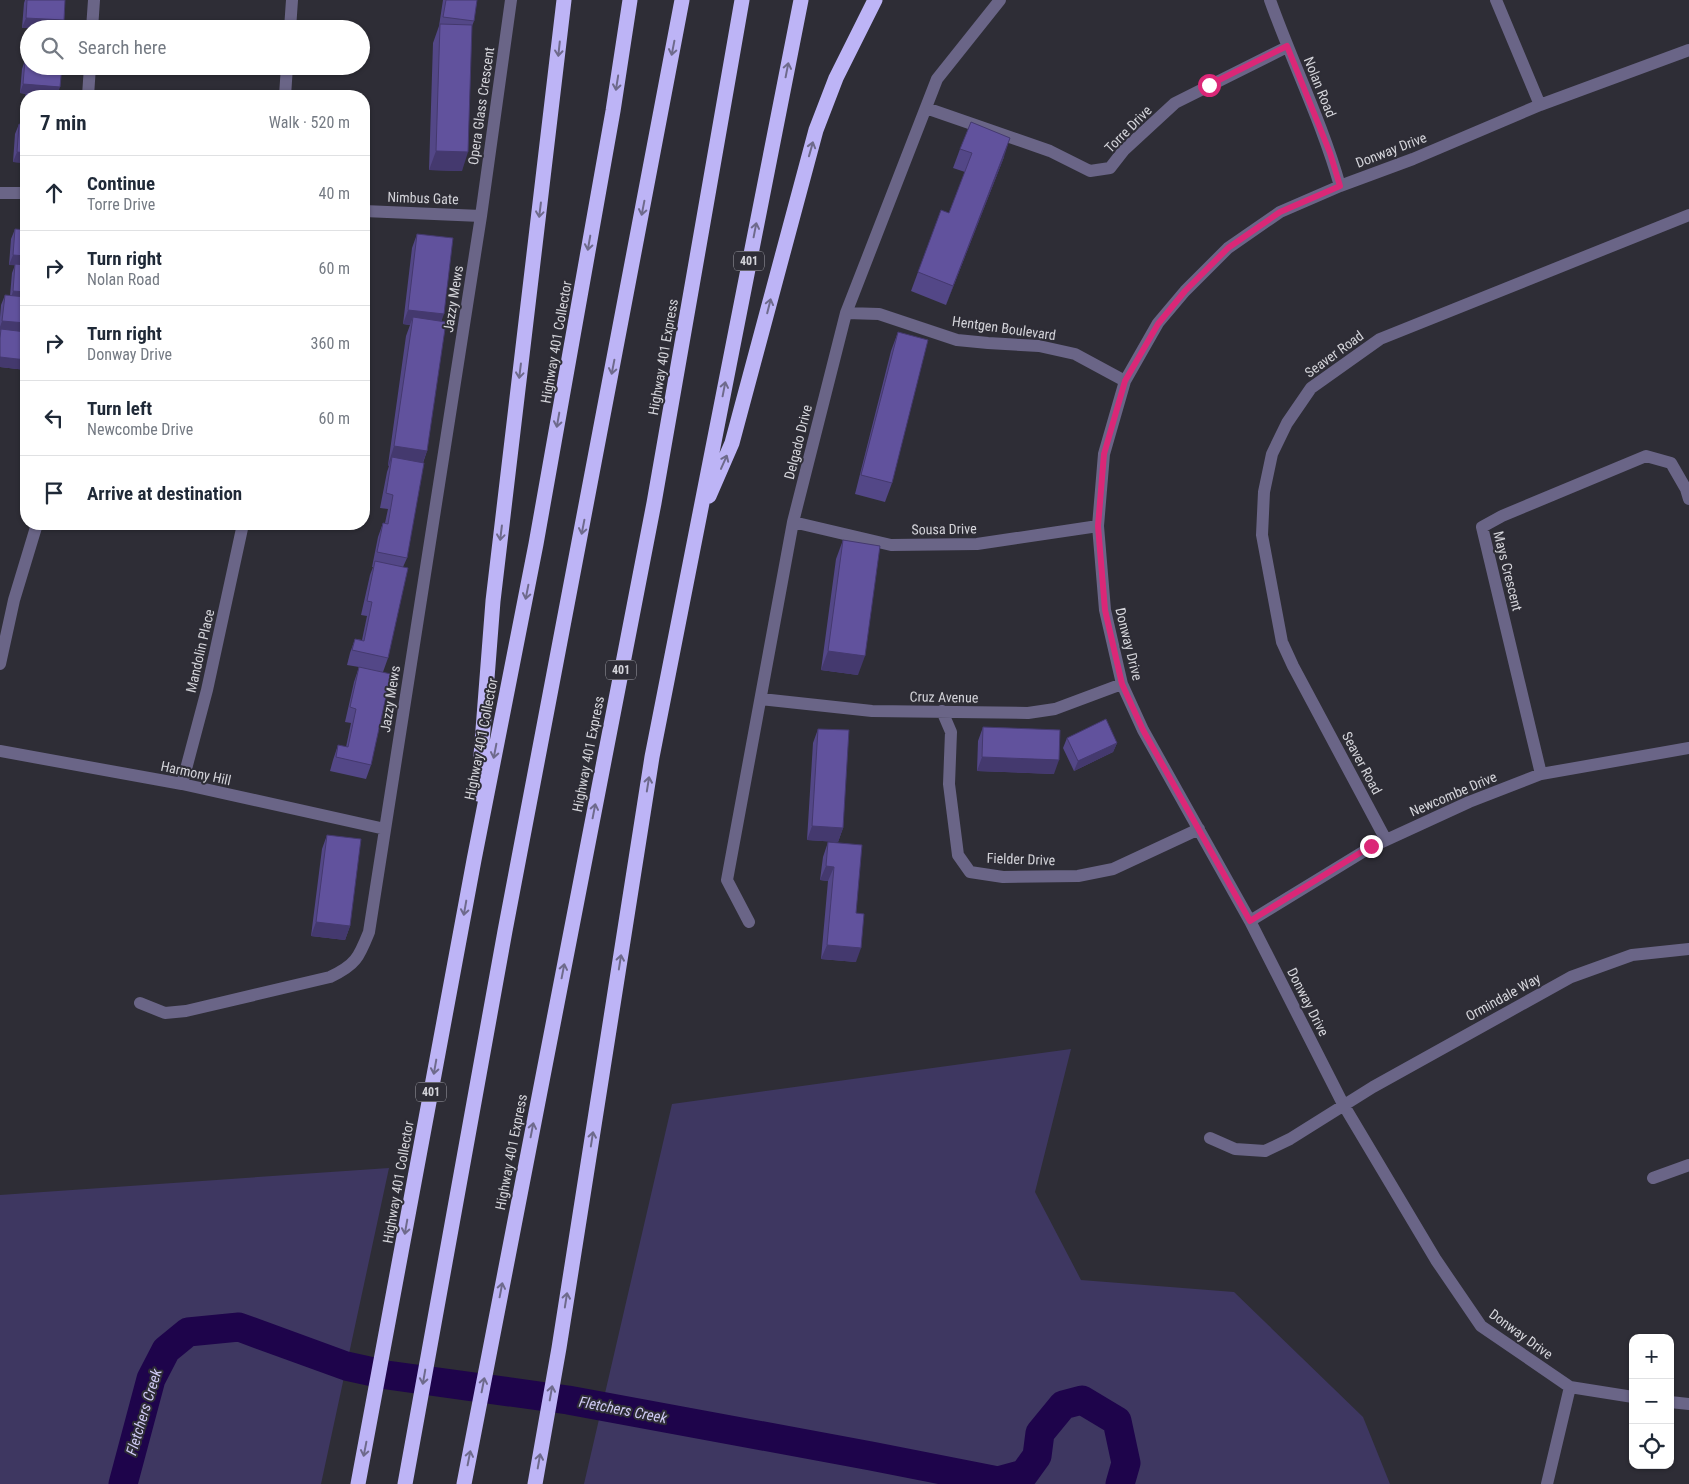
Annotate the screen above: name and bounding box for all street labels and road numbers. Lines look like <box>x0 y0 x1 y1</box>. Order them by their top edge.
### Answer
street label: Opera Glass Crescent <box>465 46 497 166</box>
street label: Nolan Road <box>1301 54 1339 120</box>
street label: Torre Drive <box>1101 102 1155 156</box>
street label: Donway Drive <box>1353 129 1429 171</box>
street label: Nimbus Gate <box>387 189 459 207</box>
road number: 401 <box>734 252 764 270</box>
street label: Jazzy Mews <box>440 264 466 334</box>
street label: Highway 401 Collector <box>537 280 575 404</box>
street label: Highway 401 Express <box>645 298 681 416</box>
street label: Hentgen Boulevard <box>951 313 1057 343</box>
street label: Seaver Road <box>1302 327 1366 381</box>
street label: Delgado Drive <box>781 403 815 481</box>
street label: Sousa Drive <box>911 520 977 538</box>
street label: Mays Crescent <box>1490 529 1526 613</box>
street label: Donway Drive <box>1112 606 1146 682</box>
street label: Mandolin Place <box>183 607 217 694</box>
road number: 401 <box>606 660 636 680</box>
street label: Jazzy Mews <box>377 664 403 734</box>
street label: Highway 401 Collector <box>461 677 501 801</box>
street label: Cruz Avenue <box>910 688 979 706</box>
street label: Highway 401 Express <box>569 695 607 813</box>
street label: Seaver Road <box>1339 729 1385 797</box>
street label: Harmony Hill <box>159 758 233 788</box>
street label: Newcombe Drive <box>1407 768 1499 820</box>
street label: Fielder Drive <box>986 850 1056 868</box>
street label: Donway Drive <box>1284 965 1332 1039</box>
street label: Ormindale Way <box>1463 970 1543 1024</box>
road number: 401 <box>416 1082 446 1102</box>
street label: Highway 401 Express <box>492 1093 530 1211</box>
street label: Highway 401 Collector <box>379 1120 417 1244</box>
street label: Donway Drive <box>1486 1306 1556 1363</box>

